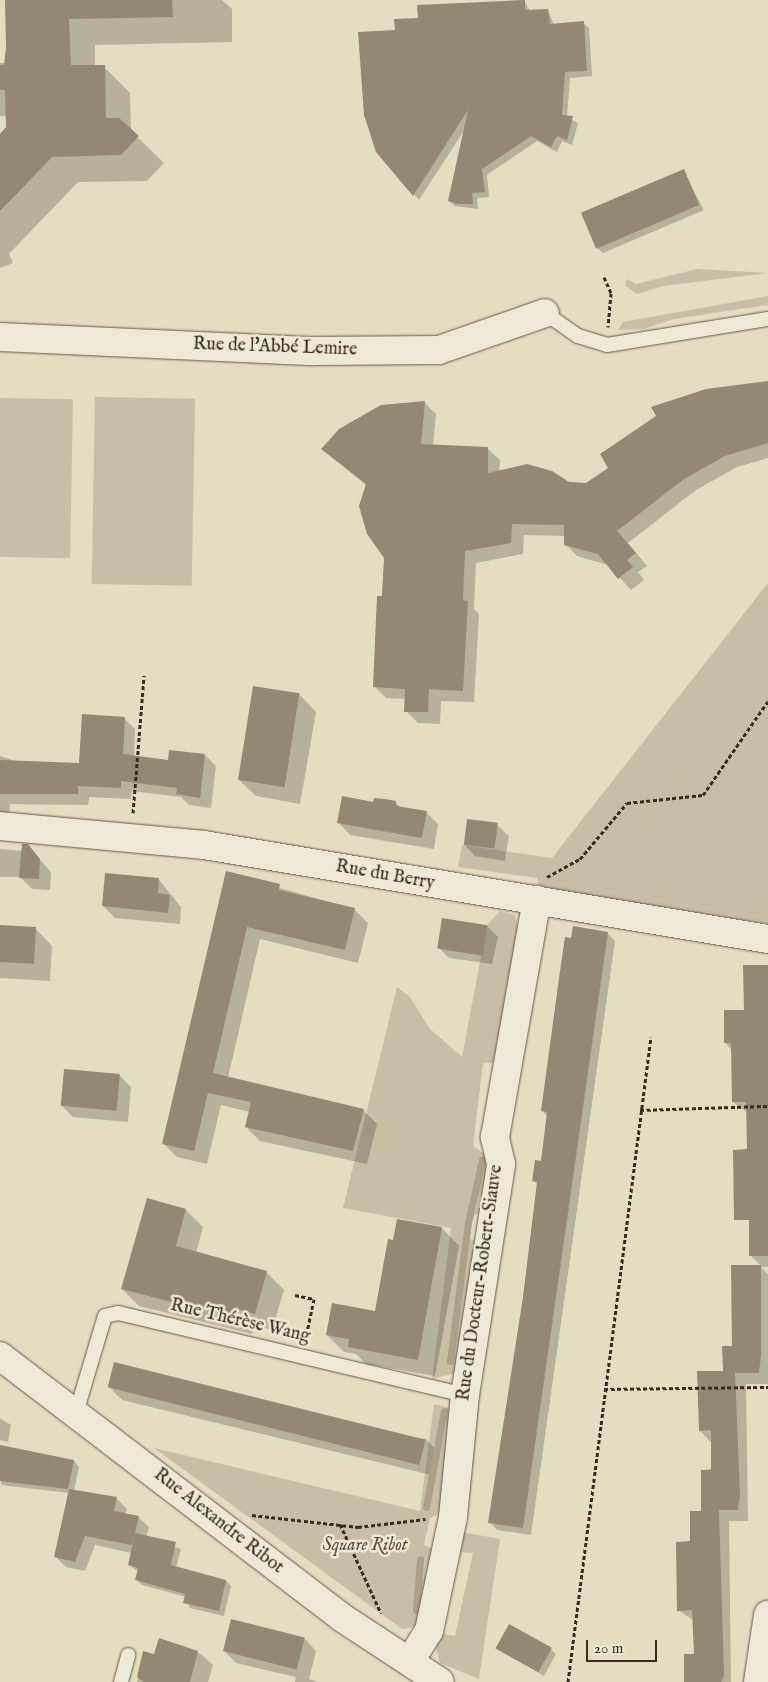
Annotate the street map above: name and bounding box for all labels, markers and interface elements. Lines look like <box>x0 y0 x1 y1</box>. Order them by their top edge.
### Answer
street label: Rue de l'Abbé Lemire <box>192 334 358 362</box>
street label: Rue du Berry <box>334 857 436 895</box>
street label: Rue du Docteur-Robert-Siauve <box>454 1164 508 1402</box>
street label: Rue Thérèse Wang <box>168 1295 312 1349</box>
street label: Rue Alexandre Ribot <box>149 1465 287 1579</box>
park label: Square Ribot <box>322 1535 408 1557</box>
scale bar <box>588 1630 659 1662</box>
text: 20 m <box>594 1639 623 1658</box>

